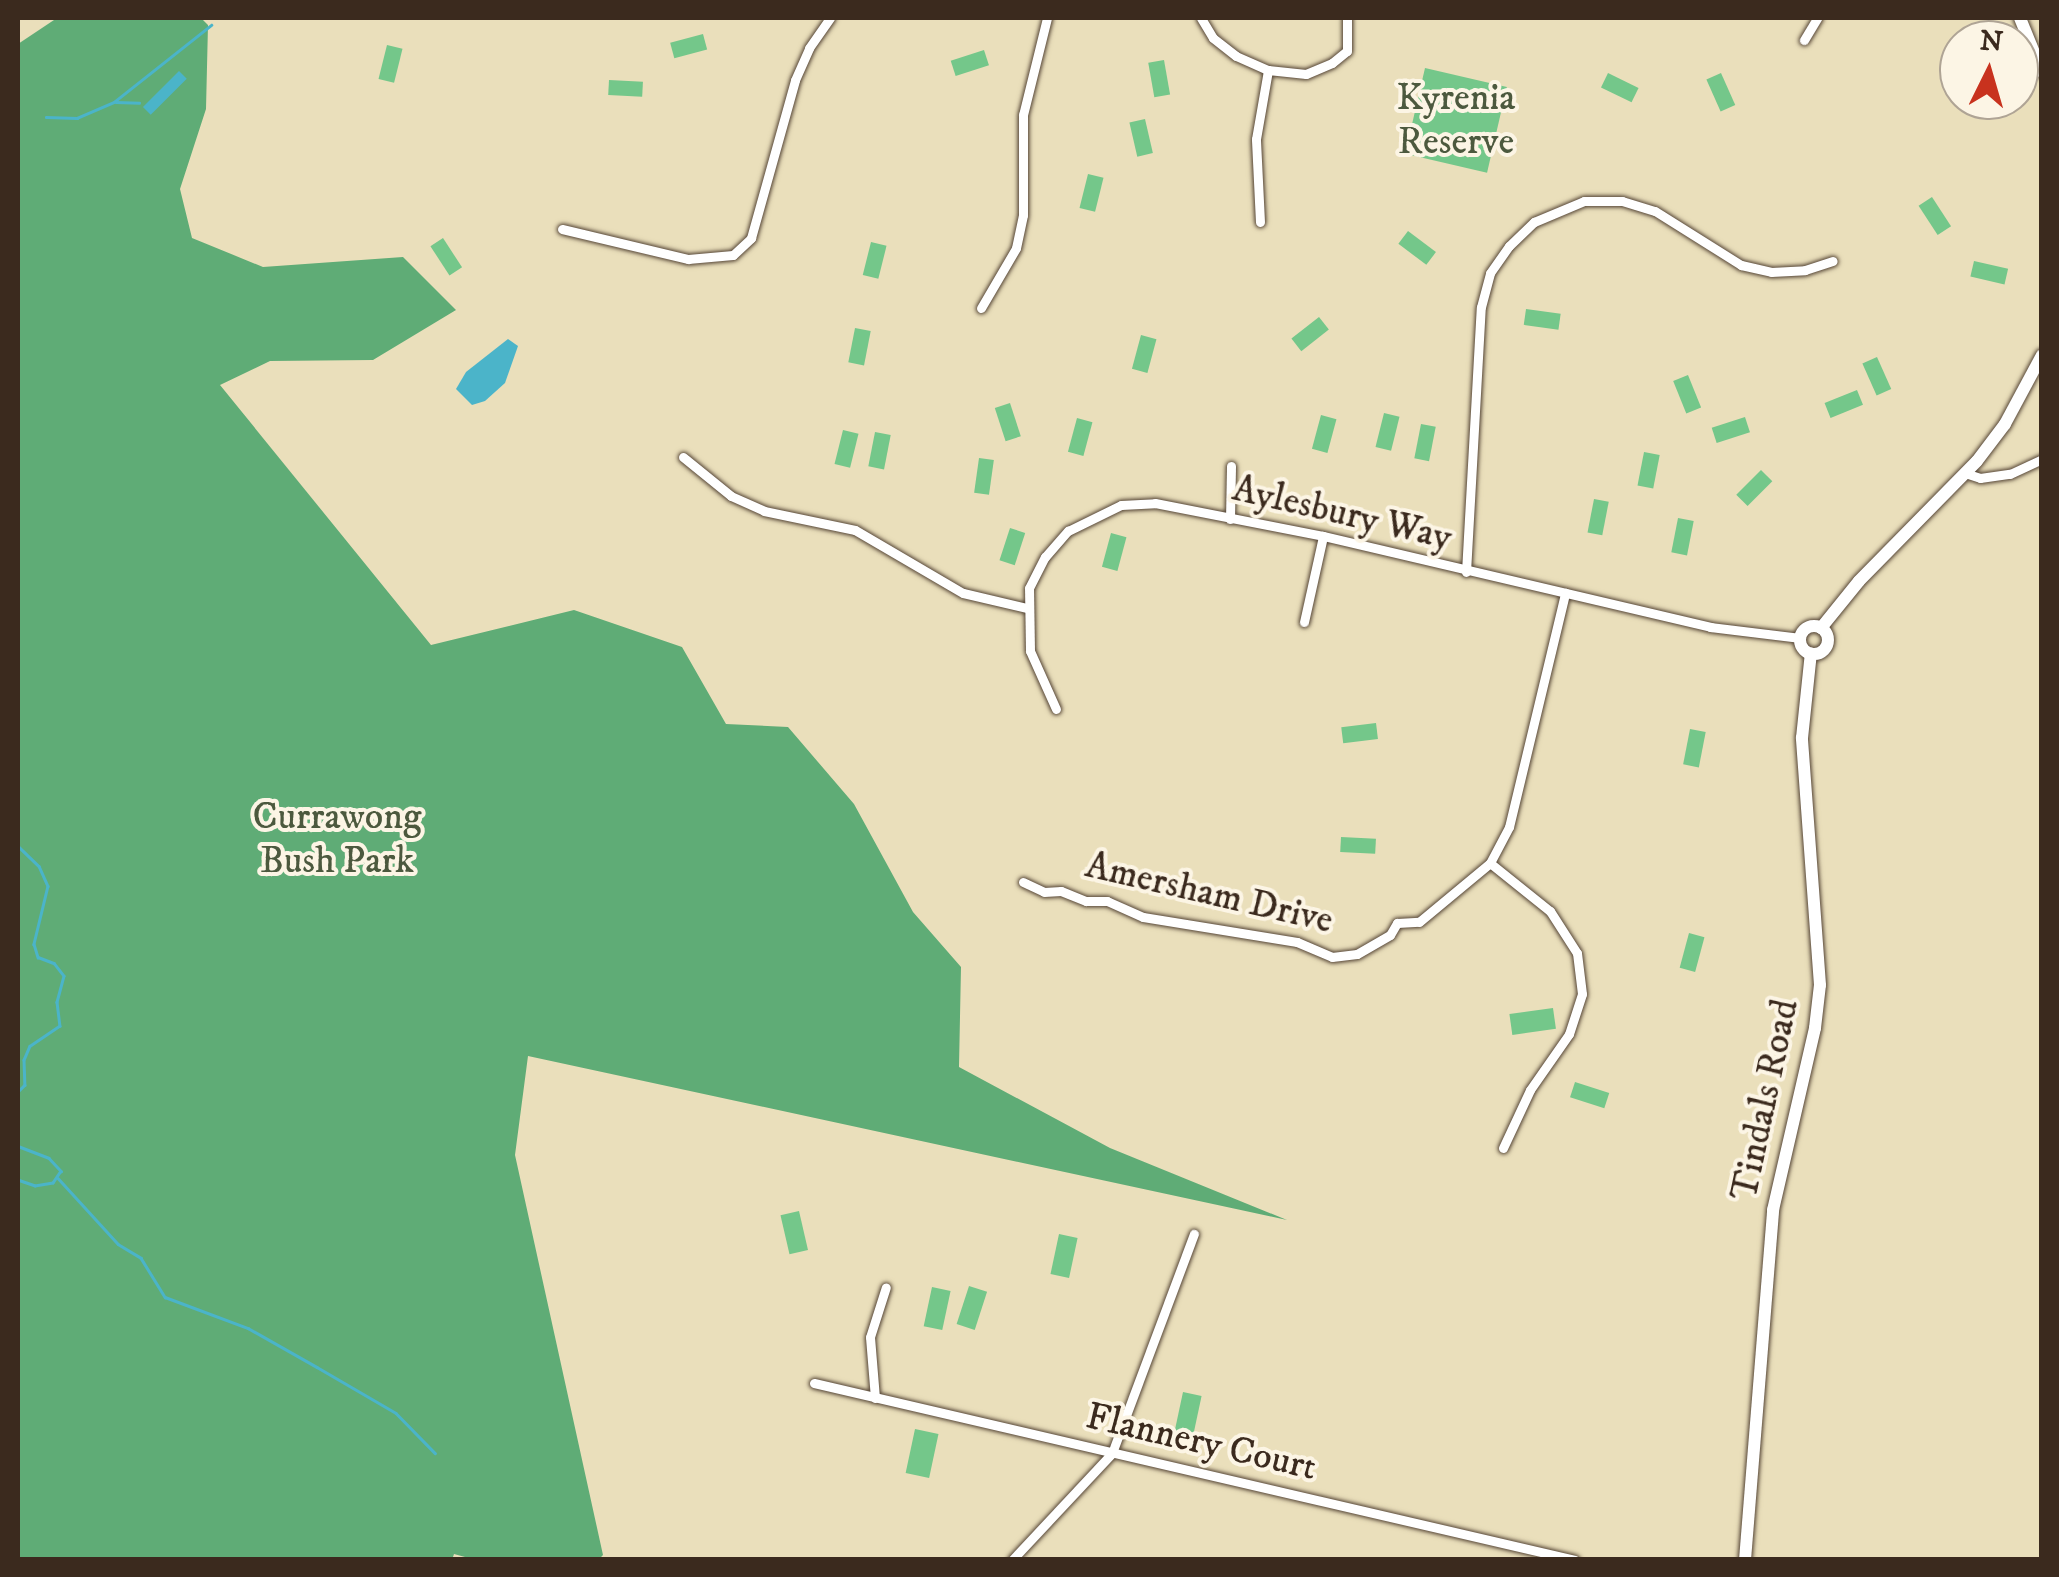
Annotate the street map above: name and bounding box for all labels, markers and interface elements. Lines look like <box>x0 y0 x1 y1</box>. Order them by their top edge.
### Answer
north arrow <box>1939 20 2039 120</box>
text: N <box>1979 23 2004 60</box>
park label: Kyrenia Reserve <box>1397 76 1515 165</box>
street label: Aylesbury Way <box>1228 467 1456 561</box>
park label: Currawong Bush Park <box>253 795 421 884</box>
street label: Amersham Drive <box>1081 843 1337 945</box>
street label: Tindals Road <box>1722 995 1810 1205</box>
street label: Flannery Court <box>1081 1394 1321 1492</box>

